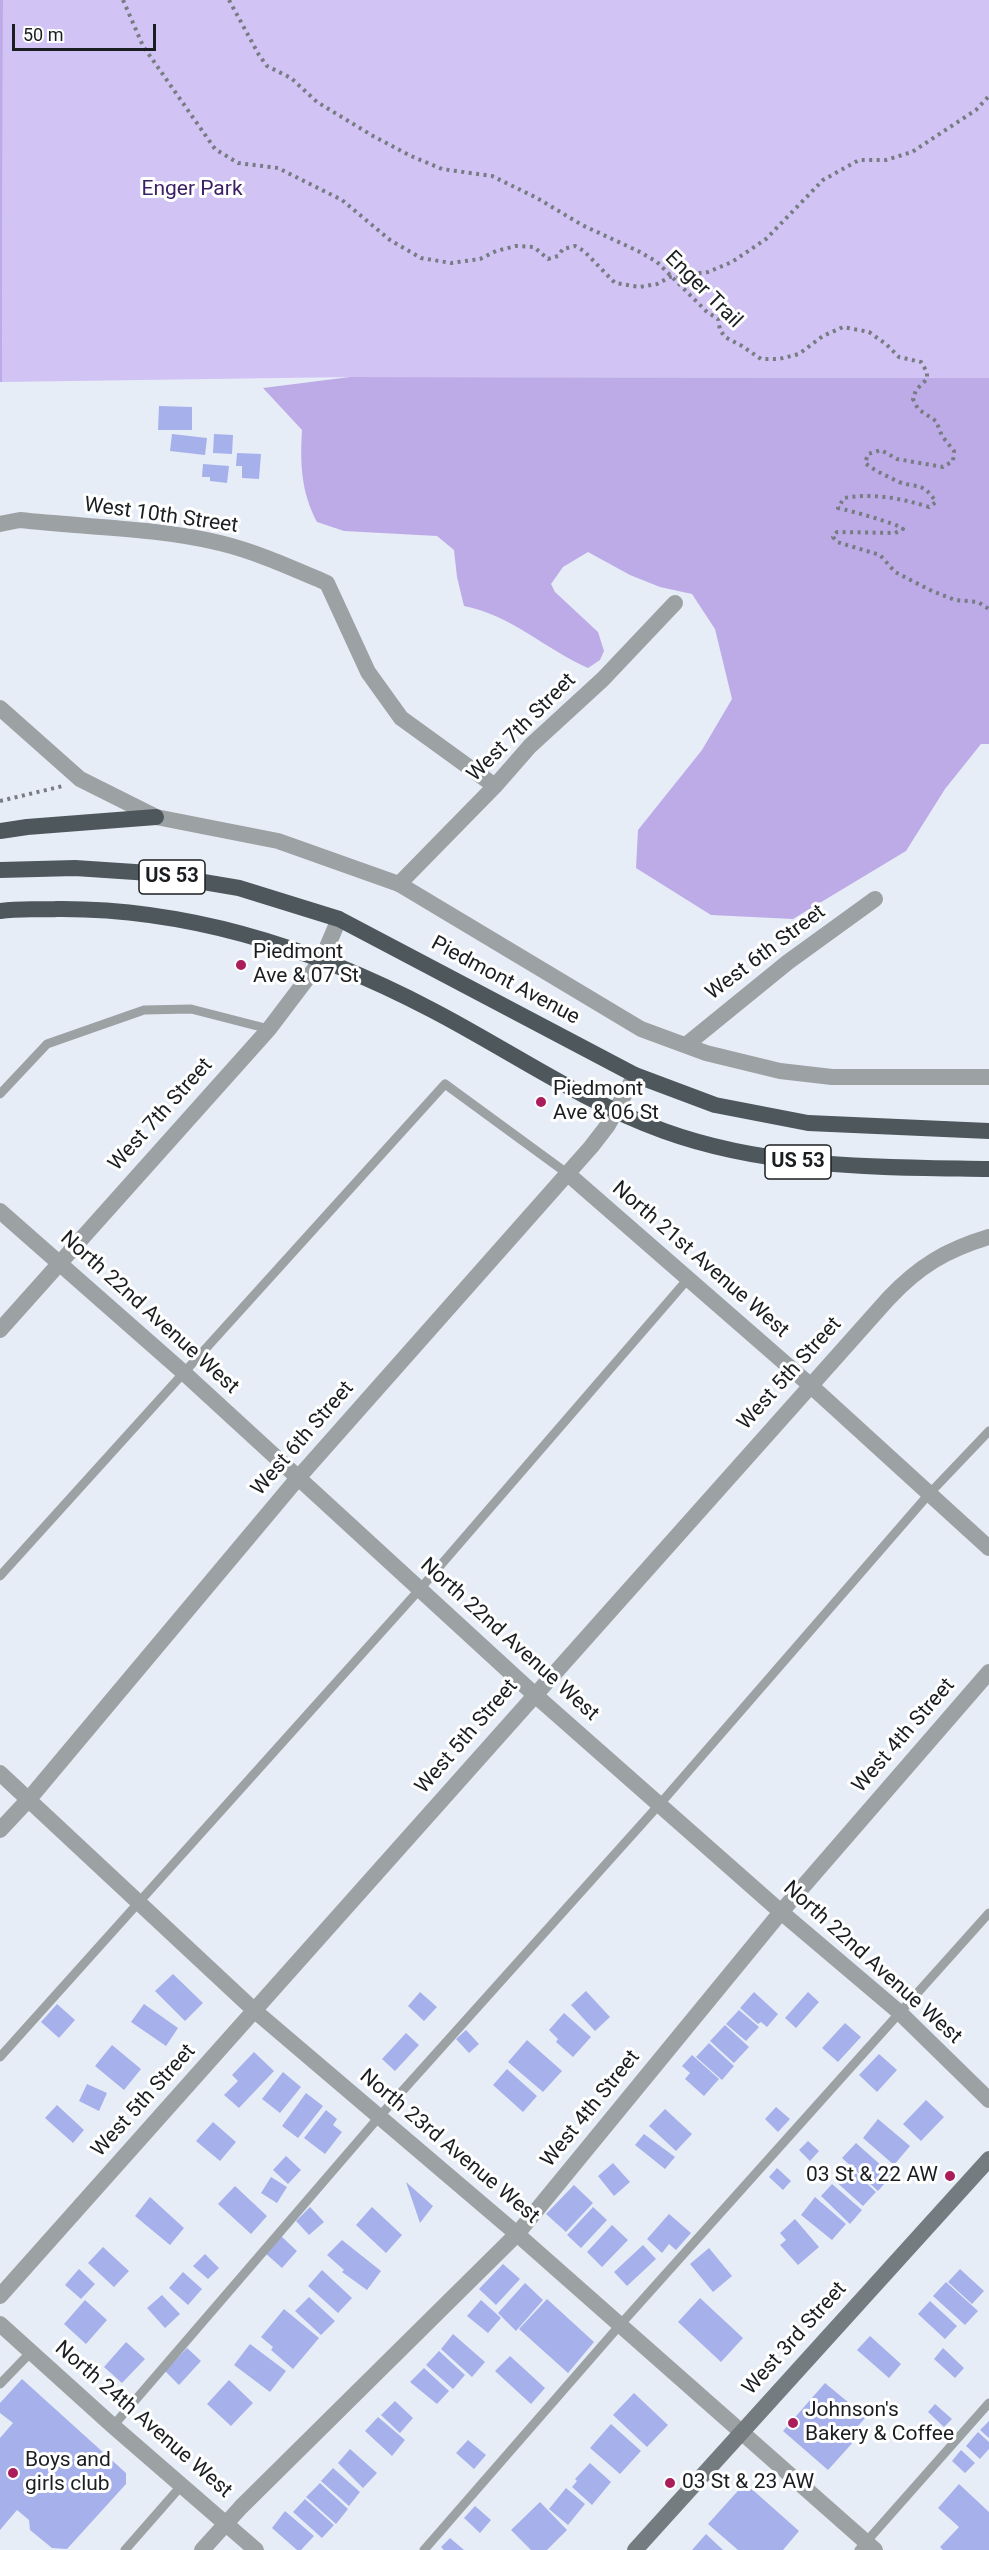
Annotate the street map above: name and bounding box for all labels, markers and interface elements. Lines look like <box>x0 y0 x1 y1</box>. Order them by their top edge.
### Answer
scale bar <box>15 12 159 50</box>
text: 50 m <box>23 24 63 45</box>
park label: Enger Park <box>141 177 243 203</box>
street label: Enger Trail <box>659 246 747 334</box>
street label: West 10th Street <box>82 493 240 539</box>
street label: West 7th Street <box>462 668 582 788</box>
road number: US 53 <box>139 860 205 894</box>
street label: West 6th Street <box>701 900 831 1006</box>
street label: Piedmont Avenue <box>427 931 583 1031</box>
place label: Piedmont Ave & 07 St <box>253 940 359 990</box>
marker: Piedmont Ave & 07 St <box>234 958 248 972</box>
street label: West 7th Street <box>104 1053 218 1177</box>
place label: Piedmont Ave & 06 St <box>553 1077 659 1127</box>
marker: Piedmont Ave & 06 St <box>534 1095 548 1109</box>
road number: US 53 <box>765 1145 831 1179</box>
street label: North 21st Avenue West <box>607 1176 793 1344</box>
street label: North 22nd Avenue West <box>55 1226 243 1400</box>
street label: West 5th Street <box>733 1312 847 1436</box>
street label: West 6th Street <box>247 1377 359 1501</box>
street label: North 22nd Avenue West <box>415 1553 603 1727</box>
street label: West 4th Street <box>848 1674 960 1798</box>
street label: West 5th Street <box>411 1675 523 1799</box>
street label: North 22nd Avenue West <box>778 1876 966 2050</box>
street label: West 5th Street <box>87 2039 201 2163</box>
street label: West 4th Street <box>536 2045 646 2173</box>
street label: North 23rd Avenue West <box>354 2064 544 2230</box>
place label: 03 St & 22 AW <box>806 2163 938 2189</box>
marker: 03 St & 22 AW <box>943 2169 957 2183</box>
street label: West 3rd Street <box>738 2277 852 2401</box>
street label: North 24th Avenue West <box>49 2336 237 2504</box>
place label: Johnson's Bakery & Coffee <box>805 2398 954 2448</box>
marker: Johnson's Bakery & Coffee <box>786 2416 800 2430</box>
place label: Boys and girls club <box>25 2448 111 2498</box>
marker: Boys and girls club <box>6 2466 20 2480</box>
place label: 03 St & 23 AW <box>682 2470 814 2496</box>
marker: 03 St & 23 AW <box>663 2476 677 2490</box>

